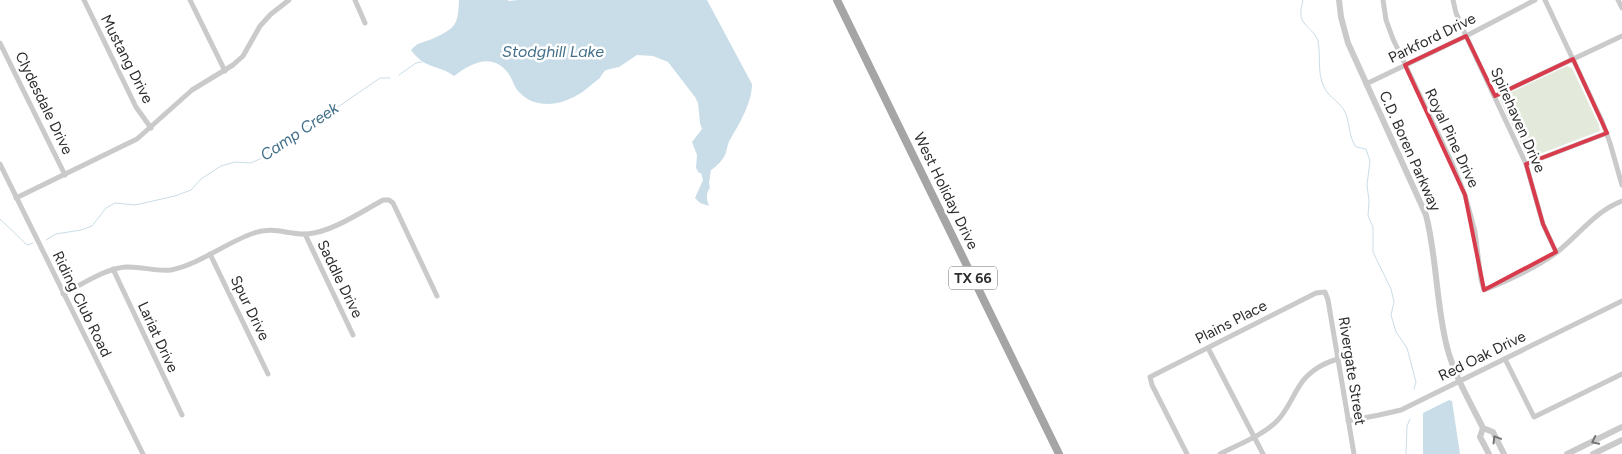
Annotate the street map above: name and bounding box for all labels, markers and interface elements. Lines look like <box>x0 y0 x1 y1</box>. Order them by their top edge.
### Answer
street label: Parkford Drive <box>1385 9 1479 67</box>
street label: Mustang Drive <box>97 12 157 106</box>
water label: Stodghill Lake <box>502 42 604 61</box>
street label: Clydesdale Drive <box>11 49 77 157</box>
street label: Spirehaven Drive <box>1487 65 1549 175</box>
street label: Royal Pine Drive <box>1421 86 1483 190</box>
street label: C.D. Boren Parkway <box>1375 88 1445 214</box>
water label: Camp Creek <box>257 98 343 165</box>
street label: West Holiday Drive <box>910 130 982 252</box>
street label: Saddle Drive <box>313 237 367 321</box>
street label: Riding Club Road <box>49 248 115 360</box>
road number: TX 66 <box>949 266 997 290</box>
street label: Spur Drive <box>227 273 273 343</box>
street label: Plains Place <box>1192 296 1270 348</box>
street label: Lariat Drive <box>134 299 182 375</box>
street label: Rivergate Street <box>1335 315 1370 427</box>
street label: Red Oak Drive <box>1435 327 1529 385</box>
one-way arrow <box>1591 434 1600 445</box>
one-way arrow <box>1492 435 1502 444</box>

